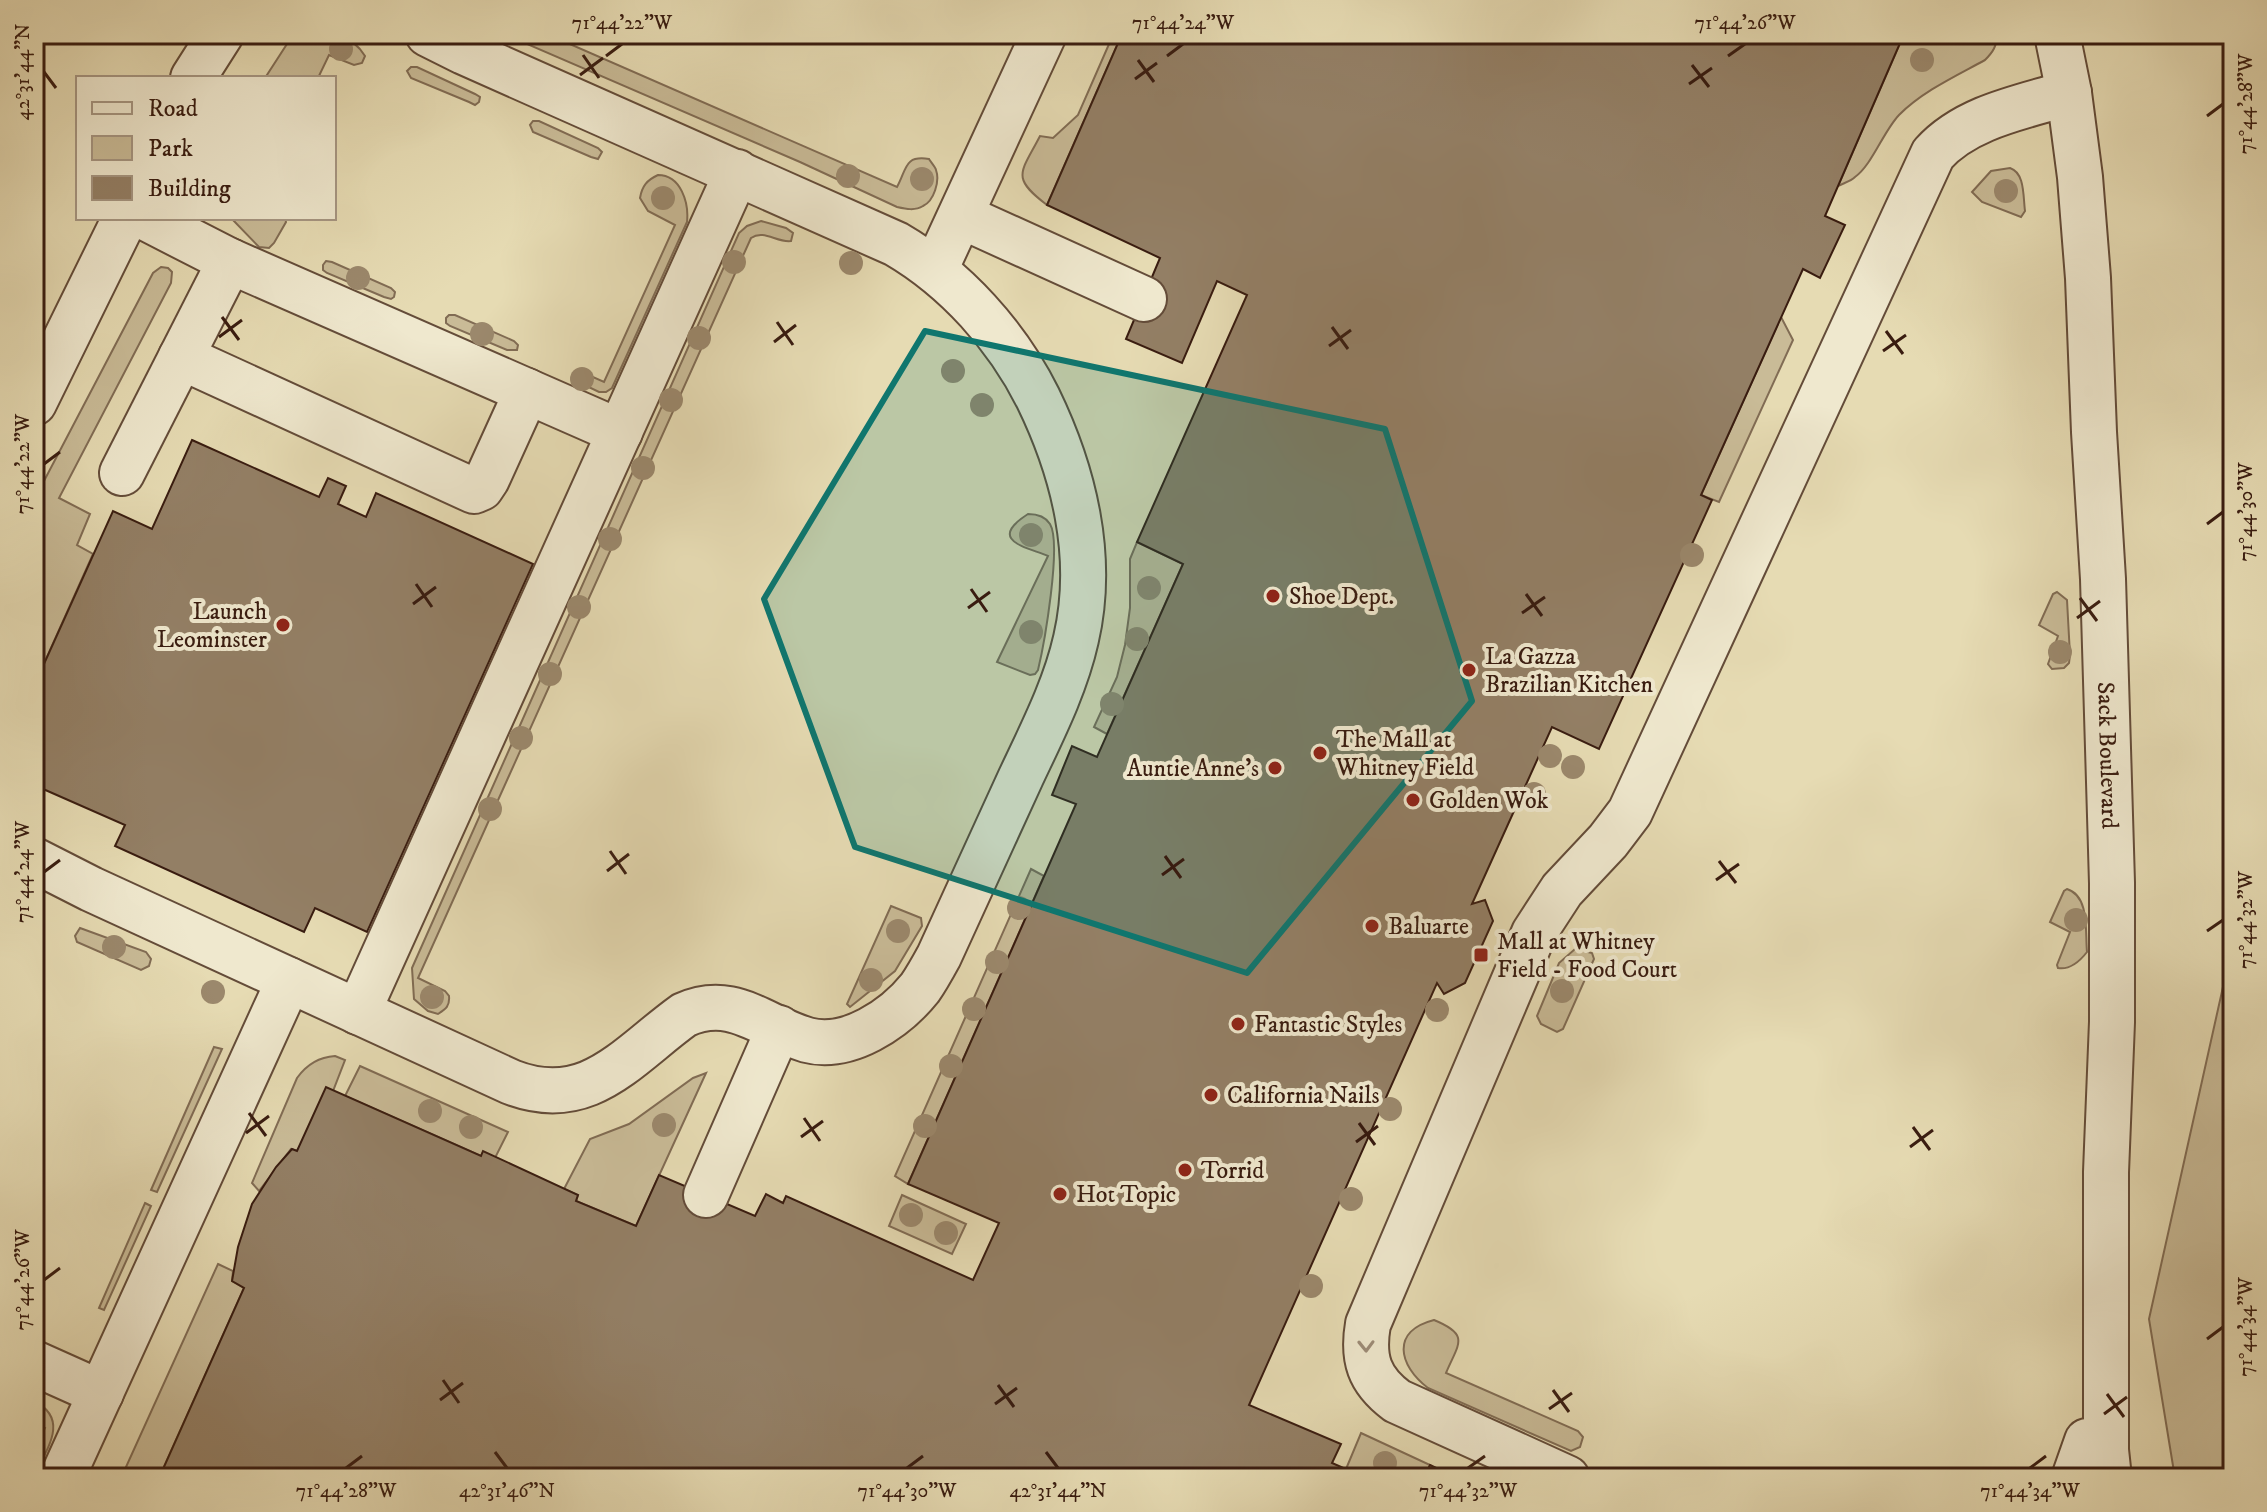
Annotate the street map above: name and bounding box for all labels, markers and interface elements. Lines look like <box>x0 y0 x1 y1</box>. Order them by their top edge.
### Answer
text: 71°44'22"W <box>572 11 673 36</box>
text: 71°44'24"W <box>1132 11 1235 36</box>
text: 71°44'26"W <box>1695 11 1796 36</box>
text: 42°31'44"N <box>11 23 36 121</box>
text: 71°44'28"W <box>2234 53 2259 154</box>
legend <box>76 76 336 220</box>
text: Road <box>148 94 198 124</box>
text: Park <box>148 134 193 164</box>
text: Building <box>148 174 231 204</box>
text: 71°44'22"W <box>11 413 36 514</box>
text: 71°44'30"W <box>2234 462 2259 561</box>
place label: Shoe Dept. <box>1289 582 1394 612</box>
marker: Shoe Dept. <box>1264 587 1282 605</box>
place label: Launch Leominster <box>157 597 267 655</box>
marker: Launch Leominster <box>274 616 292 634</box>
place label: La Gazza Brazilian Kitchen <box>1485 642 1653 700</box>
marker: La Gazza Brazilian Kitchen <box>1460 661 1478 679</box>
street label: Sack Boulevard <box>2090 681 2124 829</box>
place label: The Mall at Whitney Field <box>1335 725 1474 783</box>
marker: The Mall at Whitney Field <box>1311 744 1329 762</box>
place label: Auntie Anne's <box>1127 754 1259 784</box>
marker: Auntie Anne's <box>1266 759 1284 777</box>
place label: Golden Wok <box>1429 786 1549 816</box>
marker: Golden Wok <box>1404 791 1422 809</box>
text: 71°44'24"W <box>11 820 36 923</box>
text: 71°44'32"W <box>2234 870 2259 969</box>
place label: Baluarte <box>1388 912 1469 942</box>
marker: Baluarte <box>1363 917 1381 935</box>
place label: Mall at Whitney Field - Food Court <box>1497 927 1678 985</box>
marker: Mall at Whitney Field - Food Court <box>1472 946 1490 964</box>
place label: Fantastic Styles <box>1254 1010 1402 1040</box>
marker: Fantastic Styles <box>1229 1015 1247 1033</box>
place label: California Nails <box>1227 1081 1379 1111</box>
marker: California Nails <box>1202 1086 1220 1104</box>
place label: Torrid <box>1201 1156 1264 1186</box>
marker: Torrid <box>1176 1161 1194 1179</box>
place label: Hot Topic <box>1076 1180 1176 1210</box>
marker: Hot Topic <box>1051 1185 1069 1203</box>
text: 71°44'26"W <box>11 1229 36 1330</box>
text: 71°44'34"W <box>2234 1276 2259 1377</box>
one-way arrow <box>1358 1340 1375 1353</box>
text: 71°44'28"W <box>296 1479 397 1504</box>
text: 42°31'46"N <box>459 1479 555 1504</box>
text: 71°44'30"W <box>858 1479 957 1504</box>
text: 42°31'44"N <box>1009 1479 1107 1504</box>
text: 71°44'32"W <box>1419 1479 1518 1504</box>
text: 71°44'34"W <box>1980 1479 2081 1504</box>

